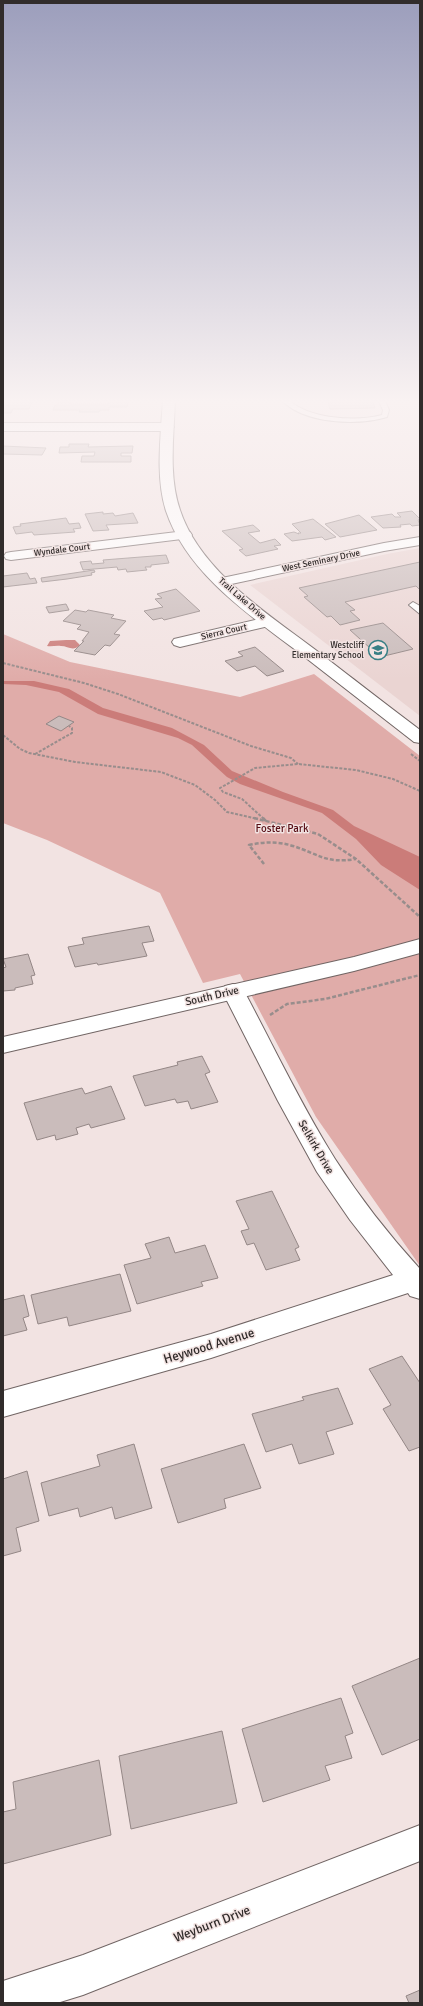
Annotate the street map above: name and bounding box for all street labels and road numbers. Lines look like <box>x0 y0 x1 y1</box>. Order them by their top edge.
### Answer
street label: Wyndale Court <box>33 541 91 559</box>
street label: West Seminary Drive <box>281 547 361 575</box>
street label: Trail Lake Drive <box>216 575 268 623</box>
street label: Sierra Court <box>200 621 248 643</box>
street label: South Drive <box>184 984 240 1008</box>
street label: Selkirk Drive <box>295 1118 337 1176</box>
street label: Heywood Avenue <box>162 1325 256 1367</box>
street label: Weyburn Drive <box>171 1902 253 1946</box>

